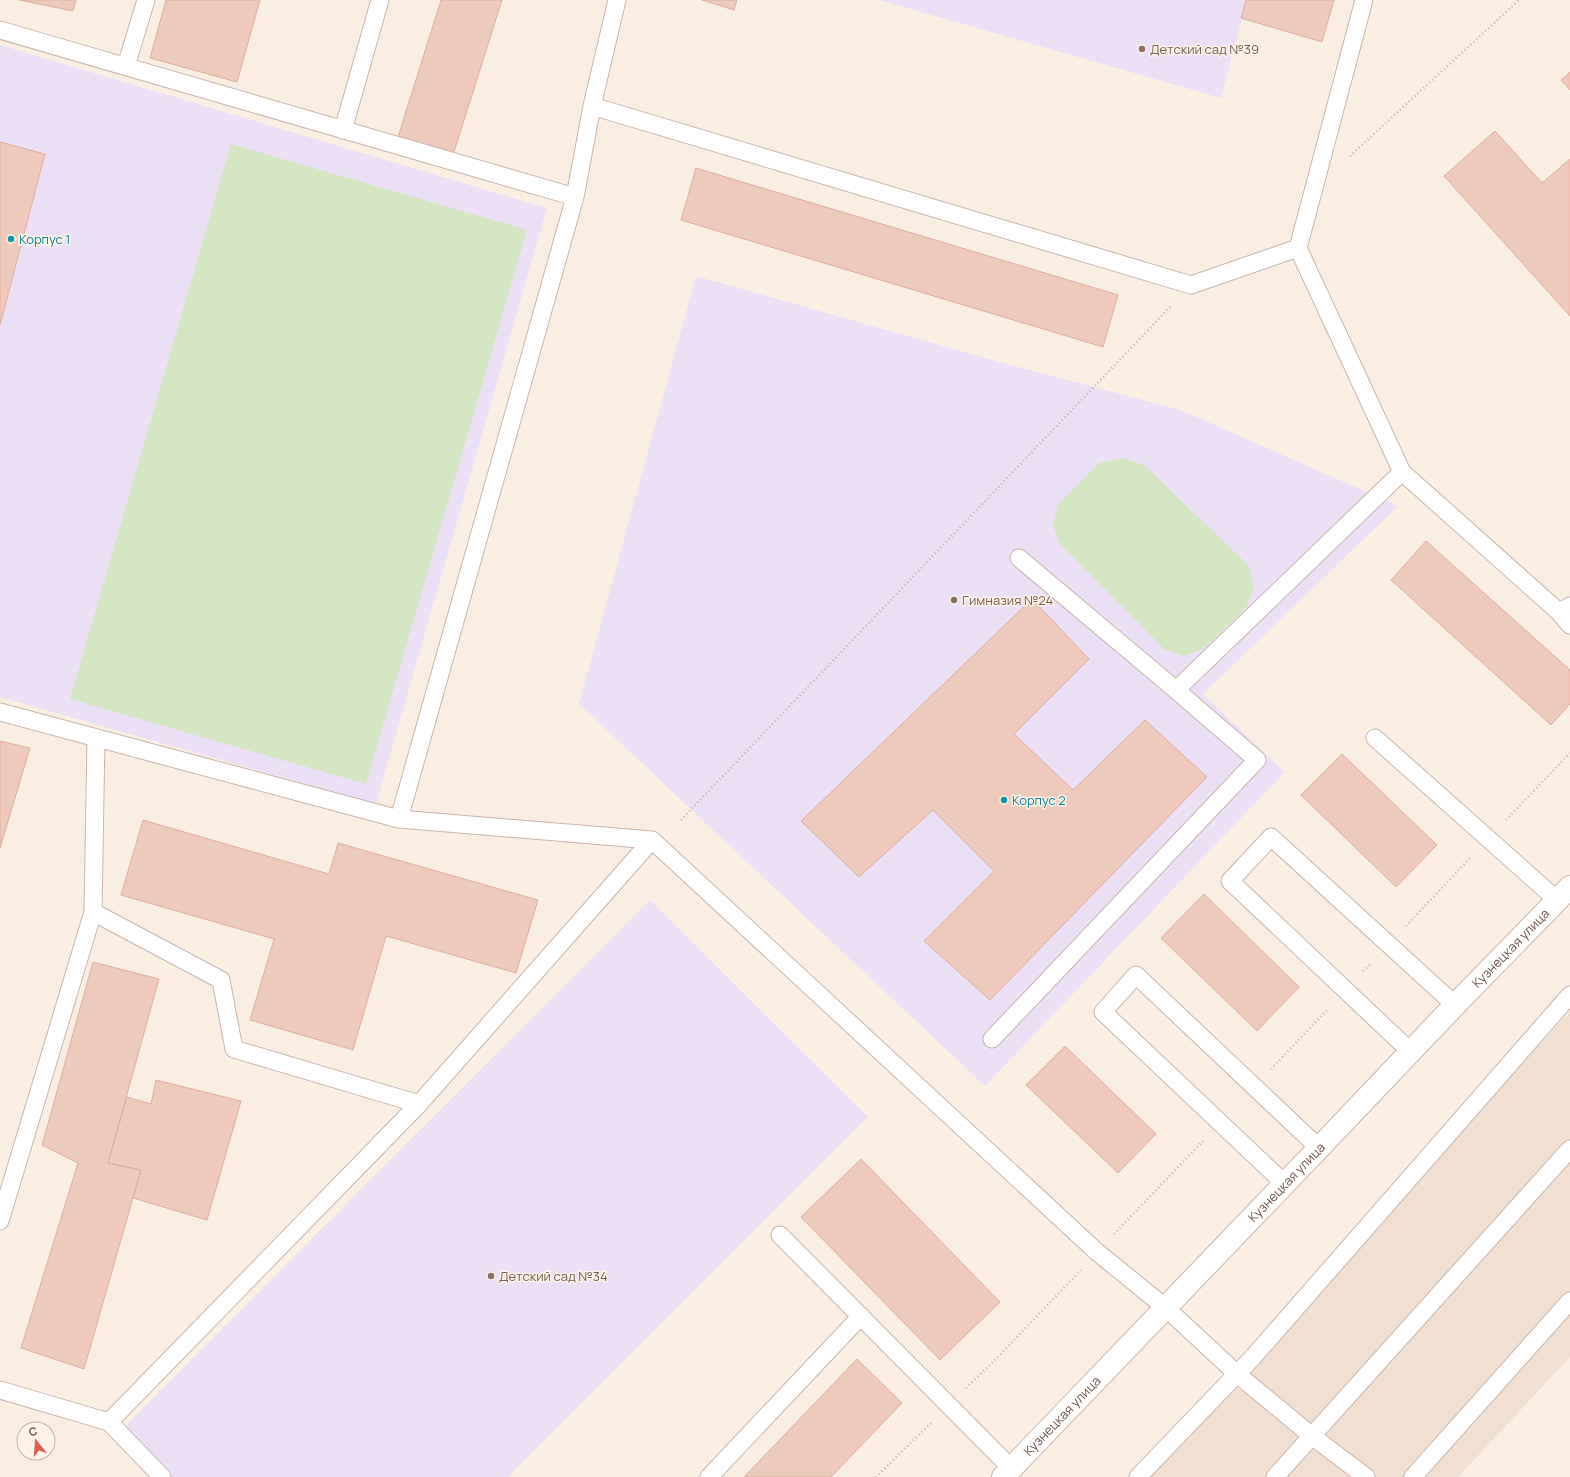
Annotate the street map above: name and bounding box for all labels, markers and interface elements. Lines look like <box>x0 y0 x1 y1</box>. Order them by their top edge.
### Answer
place label: Детский сад №39 <box>1150 40 1259 58</box>
marker: Детский сад №39 <box>1137 44 1147 54</box>
place label: Корпус 1 <box>19 230 70 248</box>
marker: Корпус 1 <box>6 234 16 244</box>
place label: Гимназия №24 <box>962 591 1053 609</box>
marker: Гимназия №24 <box>949 595 959 605</box>
place label: Корпус 2 <box>1012 791 1066 809</box>
marker: Корпус 2 <box>999 795 1009 805</box>
street label: Кузнецкая улица <box>1468 904 1553 992</box>
street label: Кузнецкая улица <box>1244 1138 1329 1226</box>
place label: Детский сад №34 <box>499 1267 608 1285</box>
marker: Детский сад №34 <box>486 1271 496 1281</box>
street label: Кузнецкая улица <box>1019 1372 1104 1459</box>
north arrow <box>16 1421 56 1461</box>
text: С <box>27 1423 39 1439</box>

